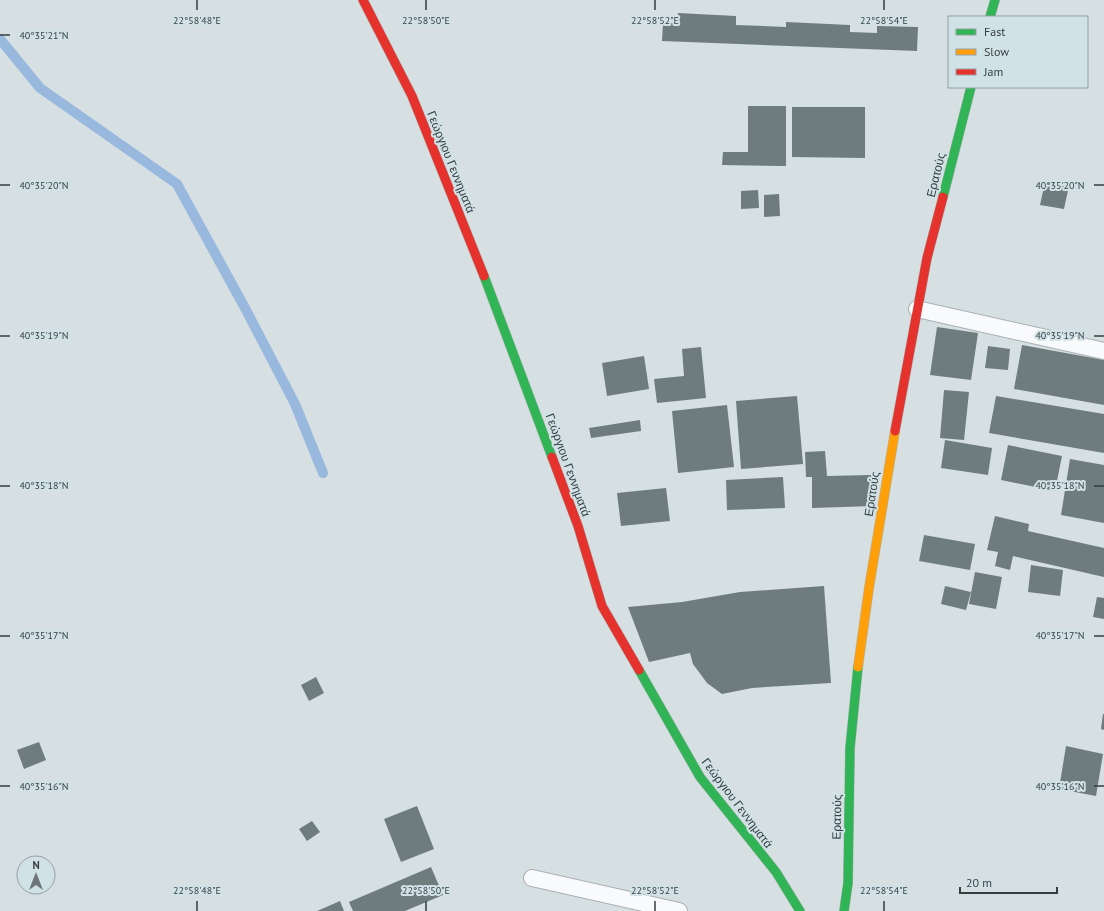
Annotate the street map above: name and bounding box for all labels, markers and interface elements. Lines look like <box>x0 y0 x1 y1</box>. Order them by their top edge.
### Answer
text: 22°58'48"E <box>173 14 221 27</box>
text: 22°58'50"E <box>402 14 450 27</box>
text: 22°58'52"E <box>631 14 679 27</box>
text: 22°58'54"E <box>860 14 908 27</box>
legend <box>948 16 1088 88</box>
text: Fast <box>984 24 1005 39</box>
text: 40°35'21"N <box>19 29 69 42</box>
text: Slow <box>984 44 1009 59</box>
text: Jam <box>983 64 1003 79</box>
street label: Γεώργιου Γεννηματά <box>424 108 479 215</box>
street label: Ερατούς <box>923 151 948 199</box>
text: 40°35'20"N <box>19 179 69 192</box>
text: 40°35'20"N <box>1035 179 1085 192</box>
text: 40°35'19"N <box>19 329 69 342</box>
text: 40°35'19"N <box>1035 329 1085 342</box>
street label: Γεώργιου Γεννηματά <box>543 411 594 519</box>
street label: Ερατούς <box>861 470 882 517</box>
text: 40°35'18"N <box>19 479 69 492</box>
text: 40°35'18"N <box>1035 479 1085 492</box>
text: 40°35'17"N <box>19 629 69 642</box>
text: 40°35'17"N <box>1035 629 1085 642</box>
street label: Γεώργιου Γεννηματά <box>699 755 776 851</box>
text: 40°35'16"N <box>19 780 69 793</box>
text: 40°35'16"N <box>1035 780 1085 793</box>
street label: Ερατούς <box>829 794 844 840</box>
north arrow <box>16 855 56 895</box>
text: N <box>32 858 40 872</box>
scale bar <box>960 869 1057 895</box>
text: 20 m <box>966 875 992 890</box>
text: 22°58'48"E <box>173 884 221 897</box>
text: 22°58'50"E <box>402 884 450 897</box>
text: 22°58'52"E <box>631 884 679 897</box>
text: 22°58'54"E <box>860 884 908 897</box>

